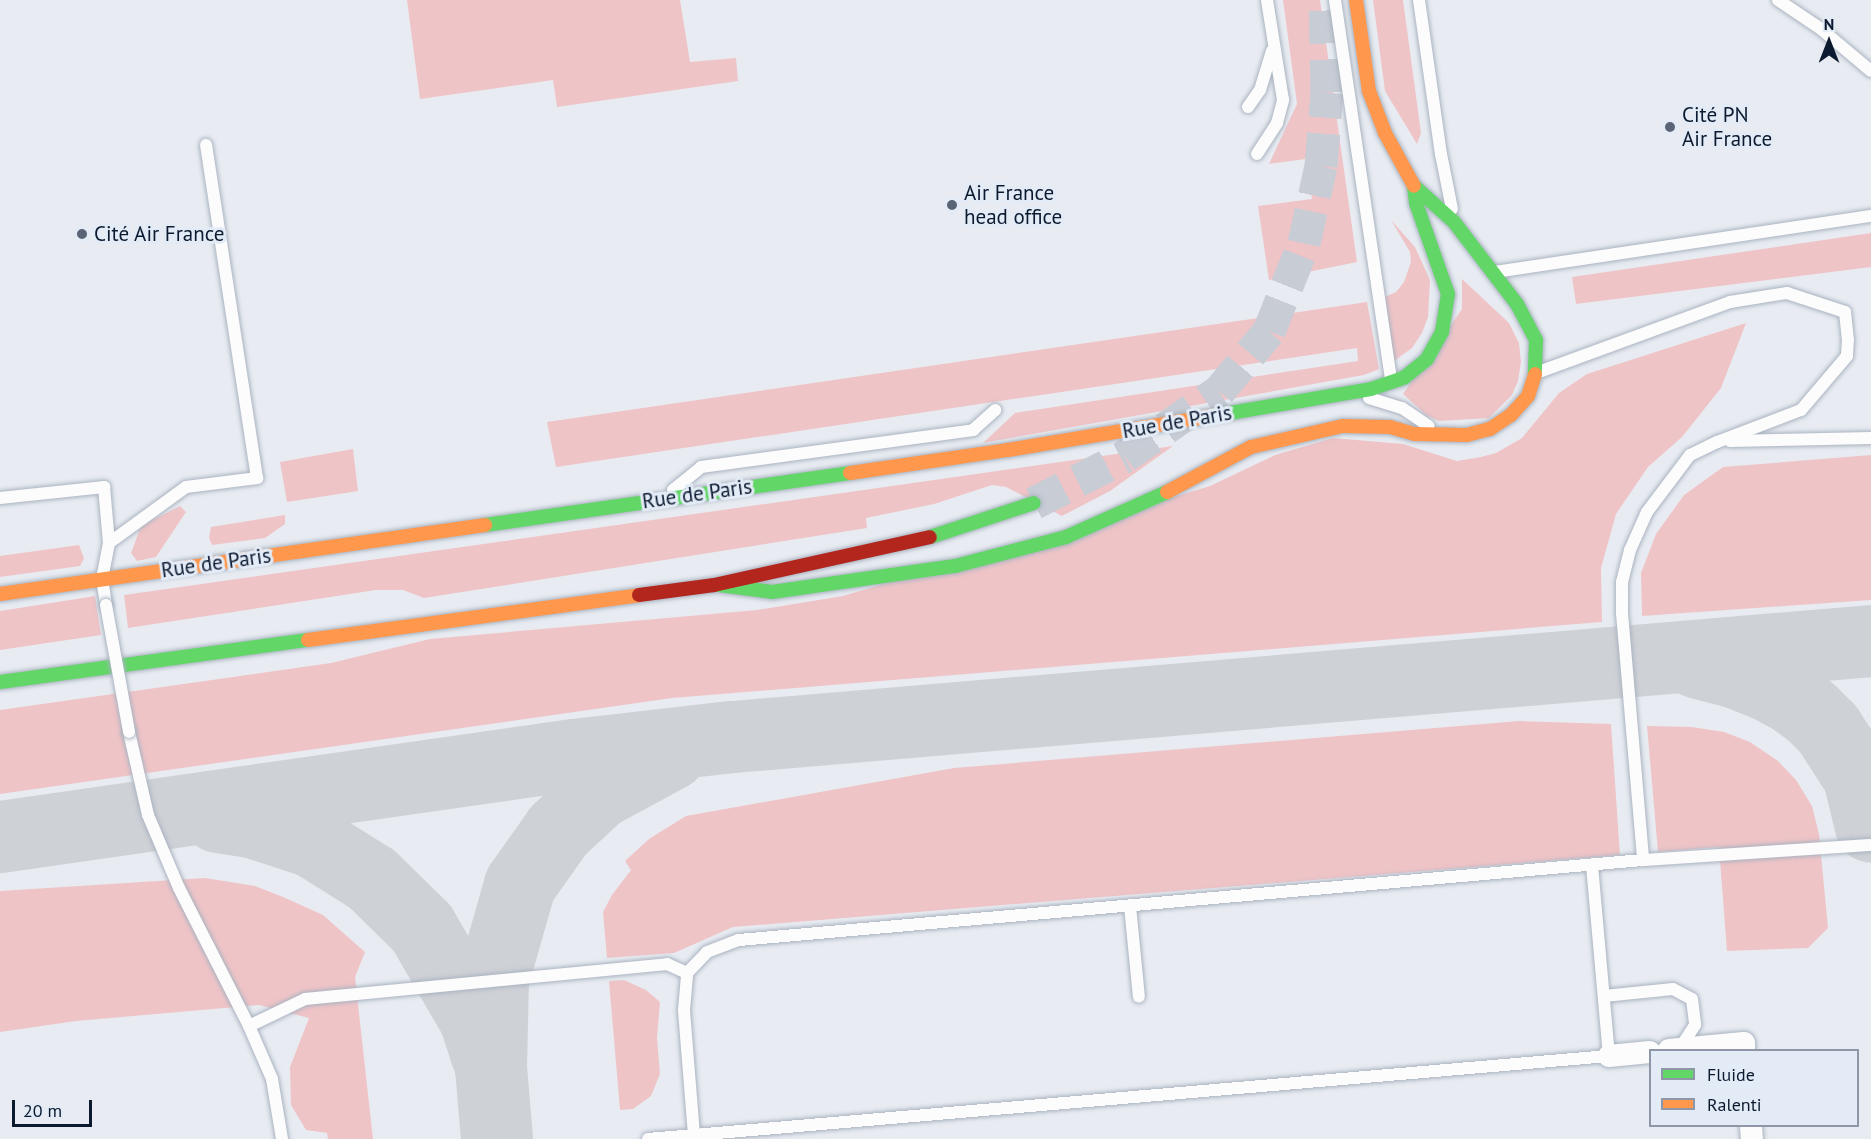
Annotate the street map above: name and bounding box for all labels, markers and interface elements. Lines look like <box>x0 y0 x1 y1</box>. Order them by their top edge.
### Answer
north arrow <box>1799 12 1859 72</box>
text: N <box>1824 14 1834 34</box>
place label: Cité PN Air France <box>1682 102 1772 152</box>
marker: Cité PN Air France <box>1663 120 1677 134</box>
place label: Air France head office <box>964 180 1062 230</box>
marker: Air France head office <box>945 198 959 212</box>
place label: Cité Air France <box>94 221 225 247</box>
marker: Cité Air France <box>75 227 89 241</box>
street label: Rue de Paris <box>1120 400 1234 444</box>
street label: Rue de Paris <box>641 474 753 514</box>
street label: Rue de Paris <box>160 543 272 583</box>
legend <box>1649 1049 1859 1127</box>
text: Fluide <box>1707 1063 1755 1086</box>
scale bar <box>15 1088 94 1126</box>
text: Ralenti <box>1707 1093 1762 1116</box>
text: 20 m <box>23 1099 62 1122</box>

